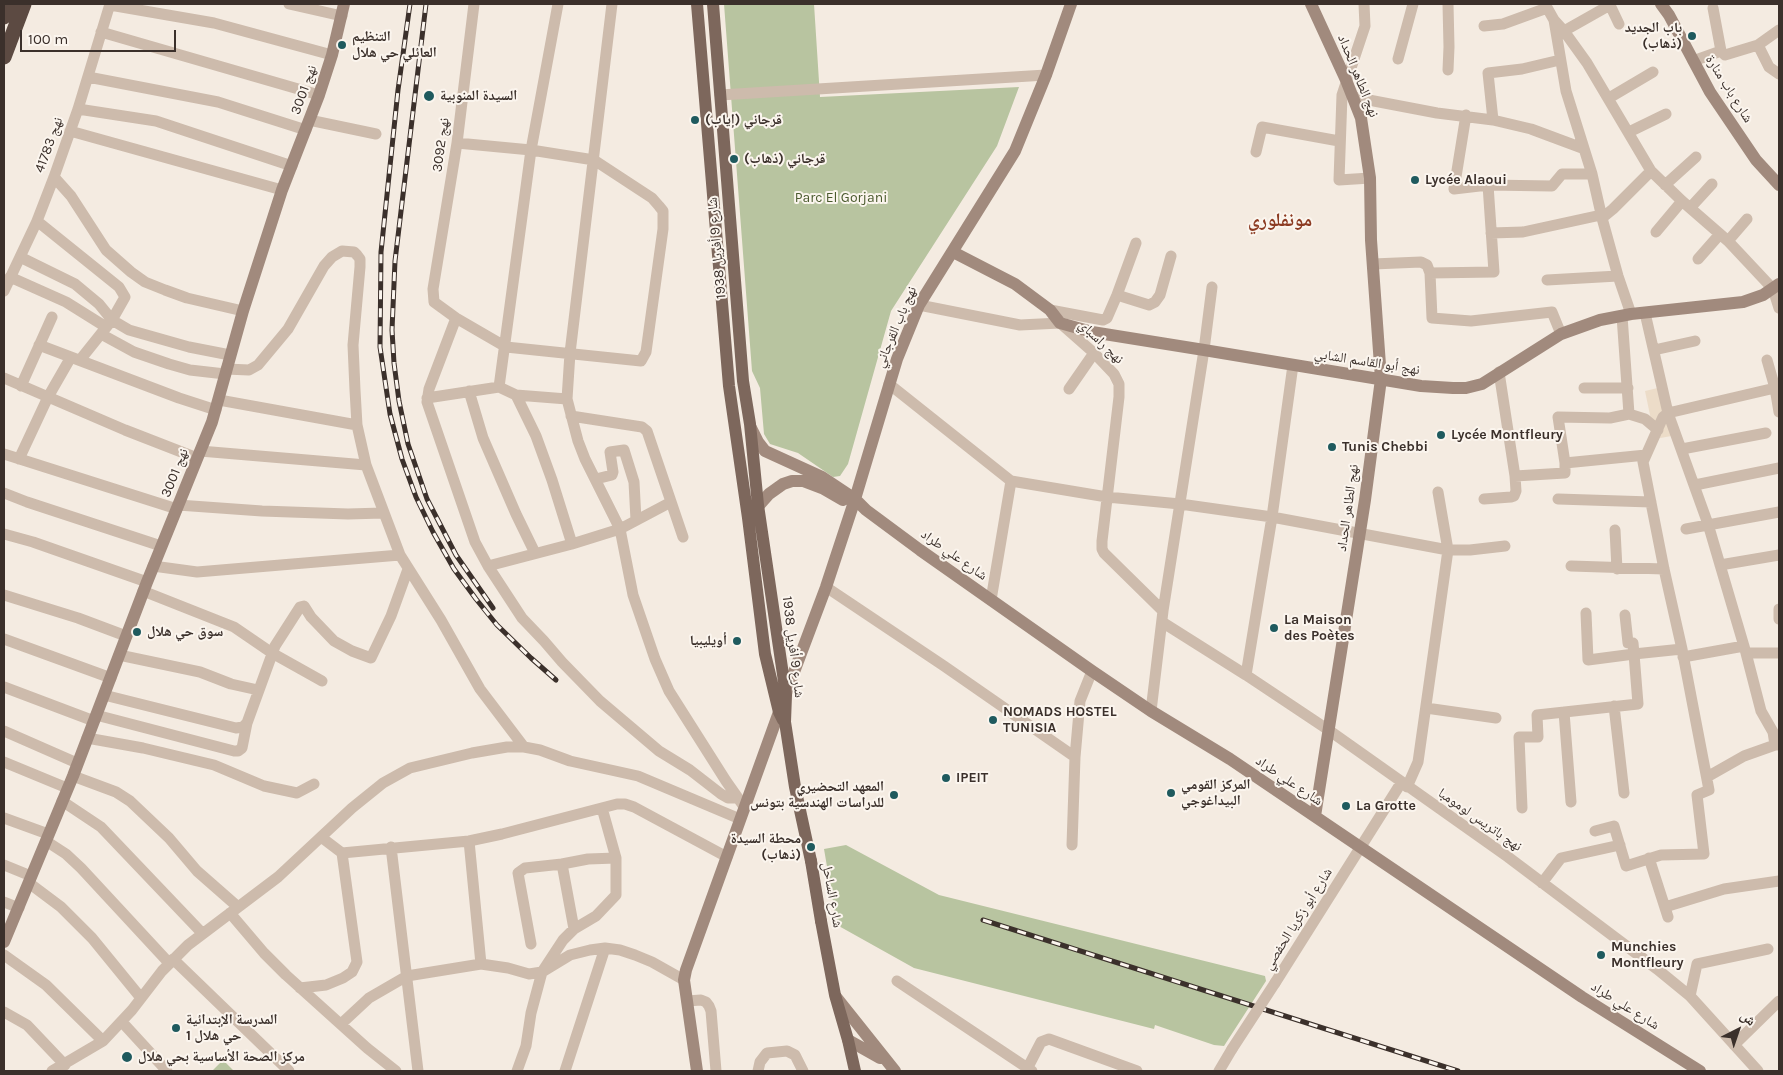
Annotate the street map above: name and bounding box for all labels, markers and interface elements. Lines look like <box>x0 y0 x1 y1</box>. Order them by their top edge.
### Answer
scale bar <box>22 20 179 52</box>
place label: باب الجديد (ذهاب) <box>1625 20 1682 52</box>
place label: التنظيم العائلي حي هلال <box>352 29 437 62</box>
text: 100 m <box>28 30 68 48</box>
marker: باب الجديد (ذهاب) <box>1686 30 1698 42</box>
street label: نهج الطاهر الحداد <box>1334 32 1382 120</box>
marker: التنظيم العائلي حي هلال <box>336 39 348 51</box>
street label: شارع باب منارة <box>1702 52 1756 126</box>
street label: نهج 3001 <box>287 63 321 117</box>
place label: السيدة المنوبية <box>440 88 517 104</box>
marker: السيدة المنوبية <box>422 89 436 103</box>
place label: قرجاني (إياب) <box>705 112 782 128</box>
marker: قرجاني (إياب) <box>689 114 701 126</box>
street label: نهج 41783 <box>31 115 67 175</box>
street label: نهج 3092 <box>429 117 453 173</box>
place label: قرجاني (ذهاب) <box>744 151 825 167</box>
marker: قرجاني (ذهاب) <box>728 153 740 165</box>
place label: Lycée Alaoui <box>1425 172 1507 188</box>
marker: Lycée Alaoui <box>1409 174 1421 186</box>
park label: Parc El Gorjani <box>795 190 887 206</box>
street label: شارع 9 أفريل 1938 <box>704 196 730 300</box>
district label: مونفلوري <box>1248 210 1312 232</box>
street label: نهج باب القرجاني <box>871 284 921 370</box>
street label: نهج راسباي <box>1075 316 1127 368</box>
street label: نهج أبو القاسم الشابي <box>1313 345 1421 379</box>
place label: Lycée Montfleury <box>1451 427 1563 443</box>
marker: Lycée Montfleury <box>1435 429 1447 441</box>
place label: Tunis Chebbi <box>1342 439 1428 455</box>
marker: Tunis Chebbi <box>1326 441 1338 453</box>
street label: نهج 3001 <box>158 446 192 500</box>
street label: نهج الطاهر الحداد <box>1334 463 1362 553</box>
street label: شارع علي طراد <box>917 526 991 584</box>
street label: شارع 9 أفريل 1938 <box>778 595 808 699</box>
place label: La Maison des Poètes <box>1284 612 1355 644</box>
marker: La Maison des Poètes <box>1268 622 1280 634</box>
place label: سوق حي هلال <box>147 624 223 640</box>
marker: سوق حي هلال <box>131 626 143 638</box>
place label: أويليبيا <box>690 633 727 649</box>
marker: أويليبيا <box>731 635 743 647</box>
place label: NOMADS HOSTEL TUNISIA <box>1003 704 1117 736</box>
marker: NOMADS HOSTEL TUNISIA <box>987 714 999 726</box>
street label: شارع علي طراد <box>1252 752 1326 810</box>
place label: IPEIT <box>956 770 988 786</box>
marker: IPEIT <box>940 772 952 784</box>
place label: المركز القومي البيداغوجي <box>1181 777 1250 810</box>
place label: المعهد التحضيري للدراسات الهندسية بتونس <box>750 779 884 812</box>
street label: نهج باتريس لومومبا <box>1435 785 1525 855</box>
marker: المركز القومي البيداغوجي <box>1165 787 1177 799</box>
marker: المعهد التحضيري للدراسات الهندسية بتونس <box>888 789 900 801</box>
place label: La Grotte <box>1356 798 1416 814</box>
marker: La Grotte <box>1340 800 1352 812</box>
place label: محطة السيدة (ذهاب) <box>731 831 801 864</box>
marker: محطة السيدة (ذهاب) <box>805 841 817 853</box>
street label: شارع الساحل <box>818 861 846 929</box>
street label: شارع أبو زكريا الحفصي <box>1260 865 1336 973</box>
place label: Munchies Montfleury <box>1611 939 1684 972</box>
marker: Munchies Montfleury <box>1595 949 1607 961</box>
street label: شارع علي طراد <box>1588 978 1662 1034</box>
north arrow <box>1713 1005 1763 1055</box>
text: ش <box>1737 1007 1759 1030</box>
place label: المدرسة الإبتدائية حي هلال 1 <box>186 1012 277 1044</box>
marker: المدرسة الإبتدائية حي هلال 1 <box>170 1022 182 1034</box>
place label: مركز الصحة الأساسية بحي هلال <box>138 1049 305 1065</box>
marker: مركز الصحة الأساسية بحي هلال <box>120 1050 134 1064</box>

